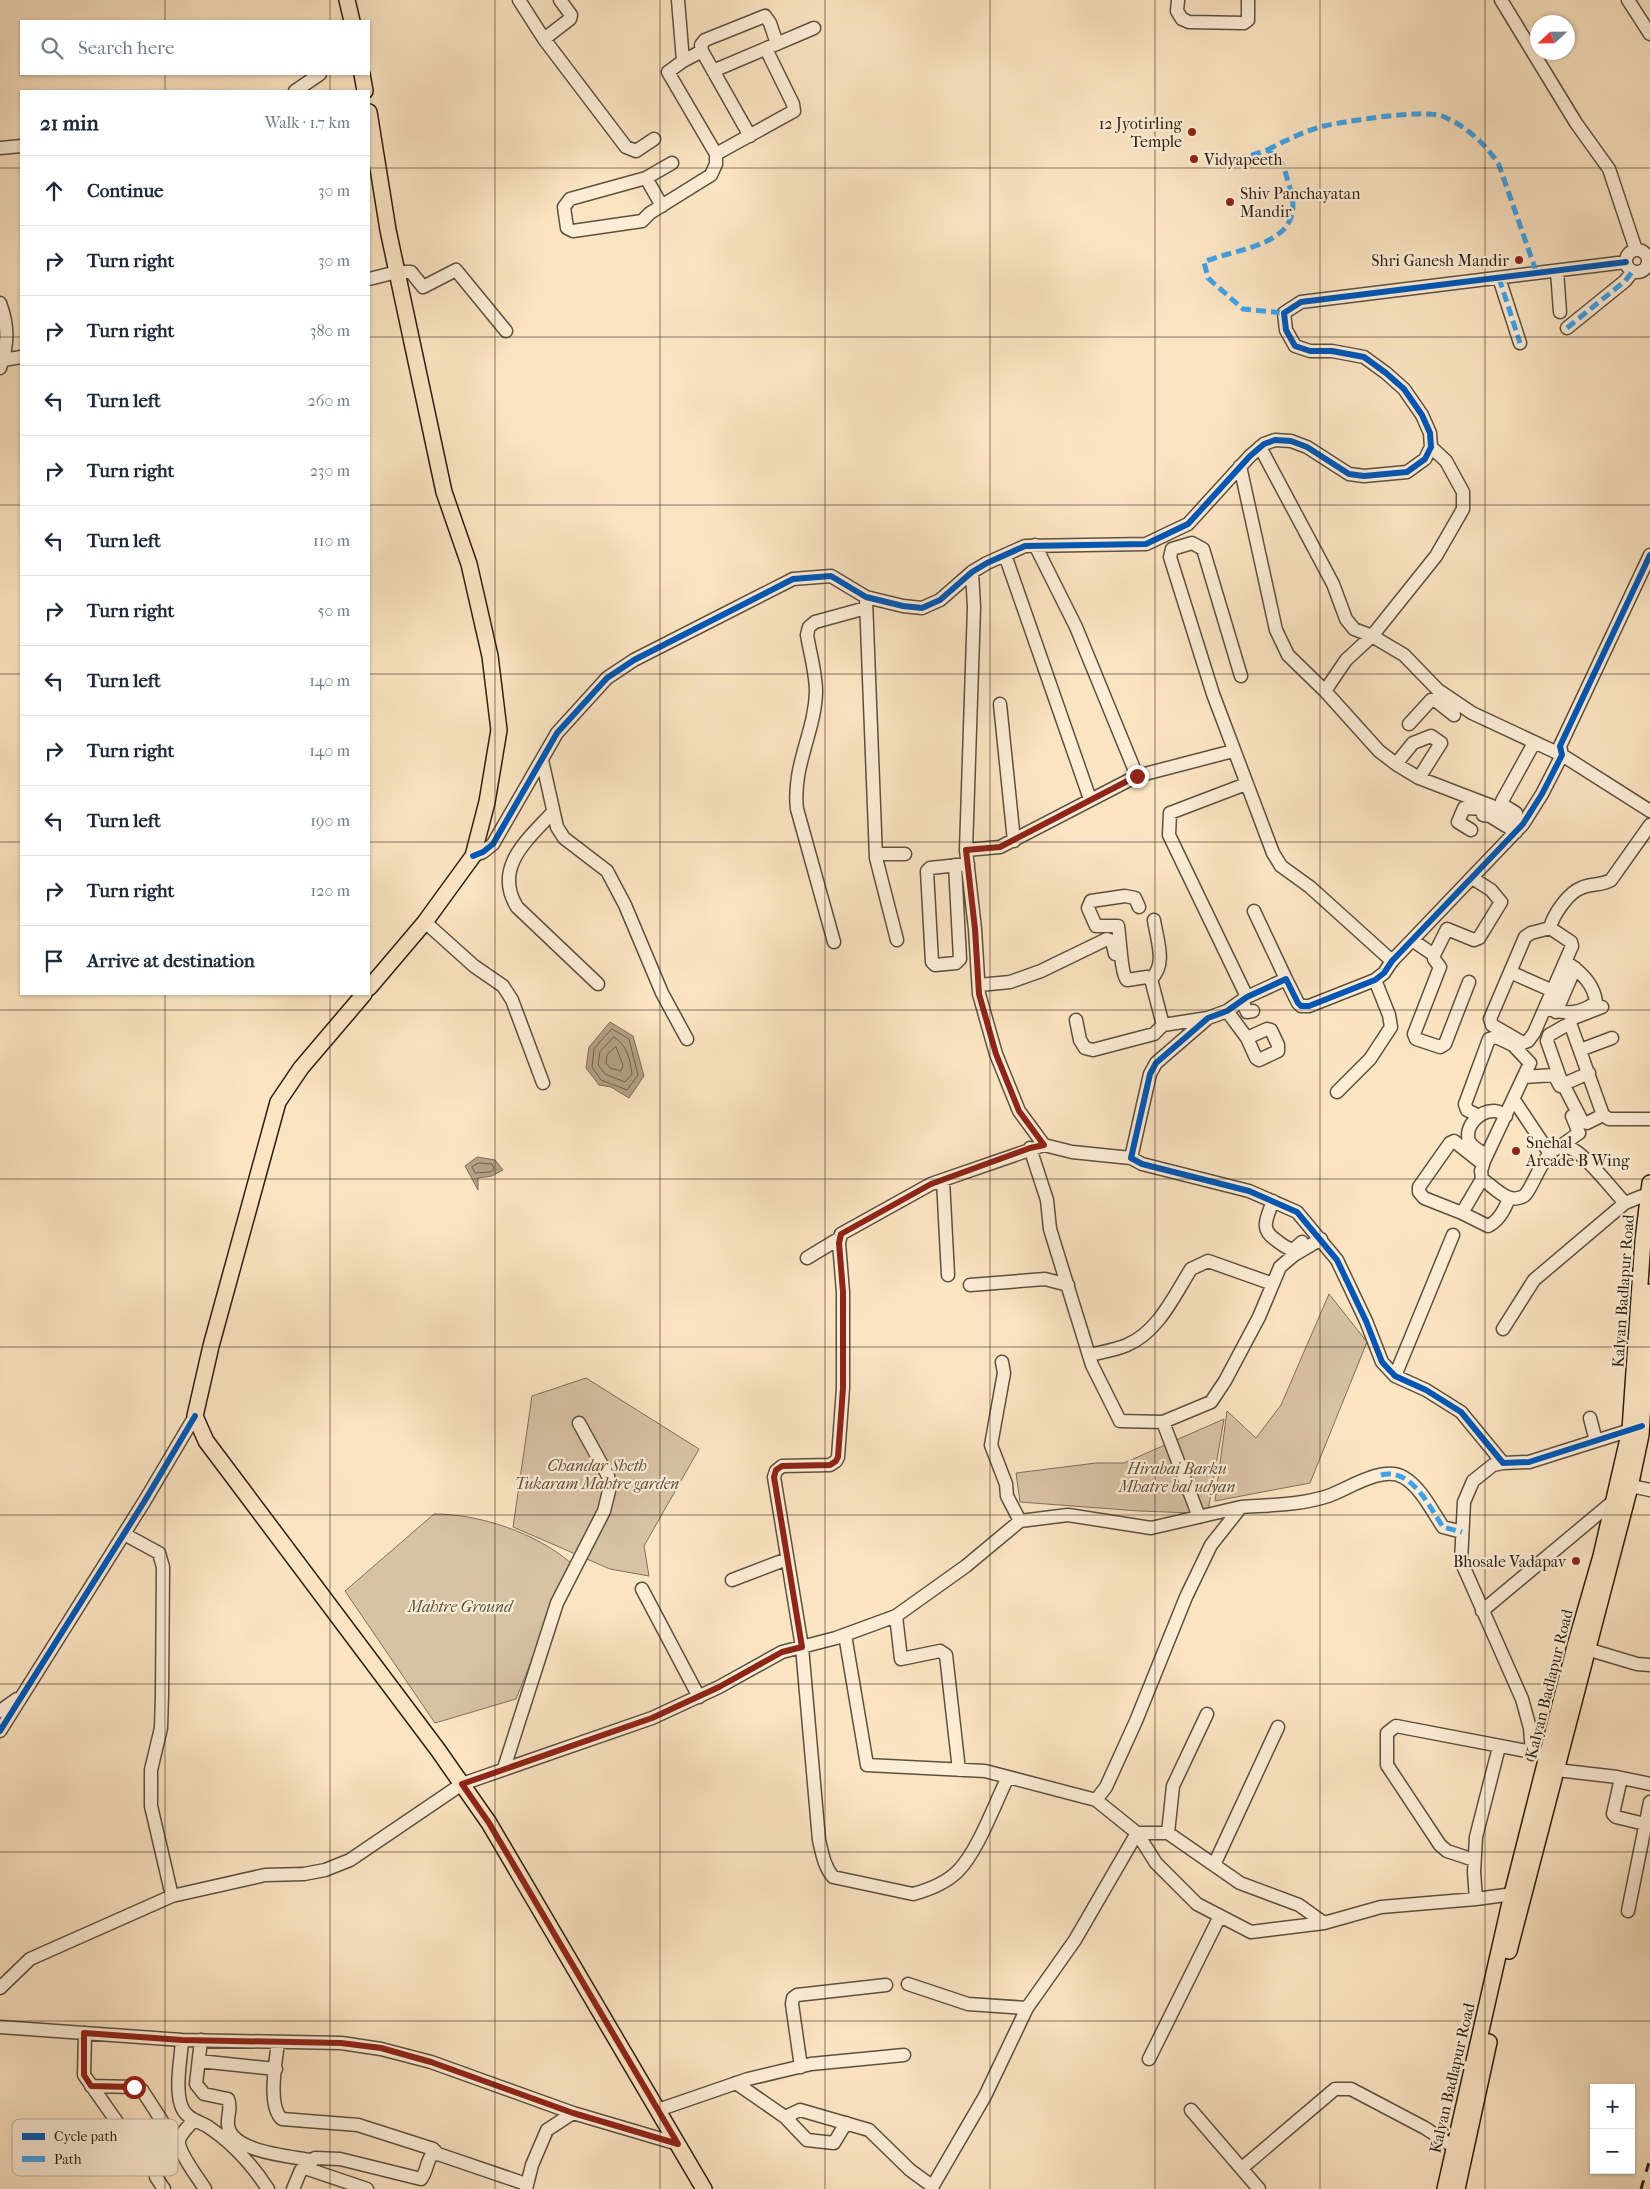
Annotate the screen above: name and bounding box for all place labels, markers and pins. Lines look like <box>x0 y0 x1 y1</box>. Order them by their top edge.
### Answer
place label: 12 Jyotirling Temple <box>1099 114 1182 151</box>
marker: 12 Jyotirling Temple <box>1186 126 1198 138</box>
place label: Vidyapeeth <box>1203 150 1282 169</box>
marker: Vidyapeeth <box>1188 153 1200 165</box>
place label: Shiv Panchayatan Mandir <box>1240 184 1361 221</box>
marker: Shiv Panchayatan Mandir <box>1224 196 1236 208</box>
place label: Shri Ganesh Mandir <box>1371 251 1509 270</box>
marker: Shri Ganesh Mandir <box>1513 254 1525 266</box>
place label: Snehal Arcade B Wing <box>1525 1133 1630 1170</box>
marker: Snehal Arcade B Wing <box>1510 1145 1522 1157</box>
place label: Bhosale Vadapav <box>1453 1552 1567 1571</box>
marker: Bhosale Vadapav <box>1570 1555 1582 1567</box>

